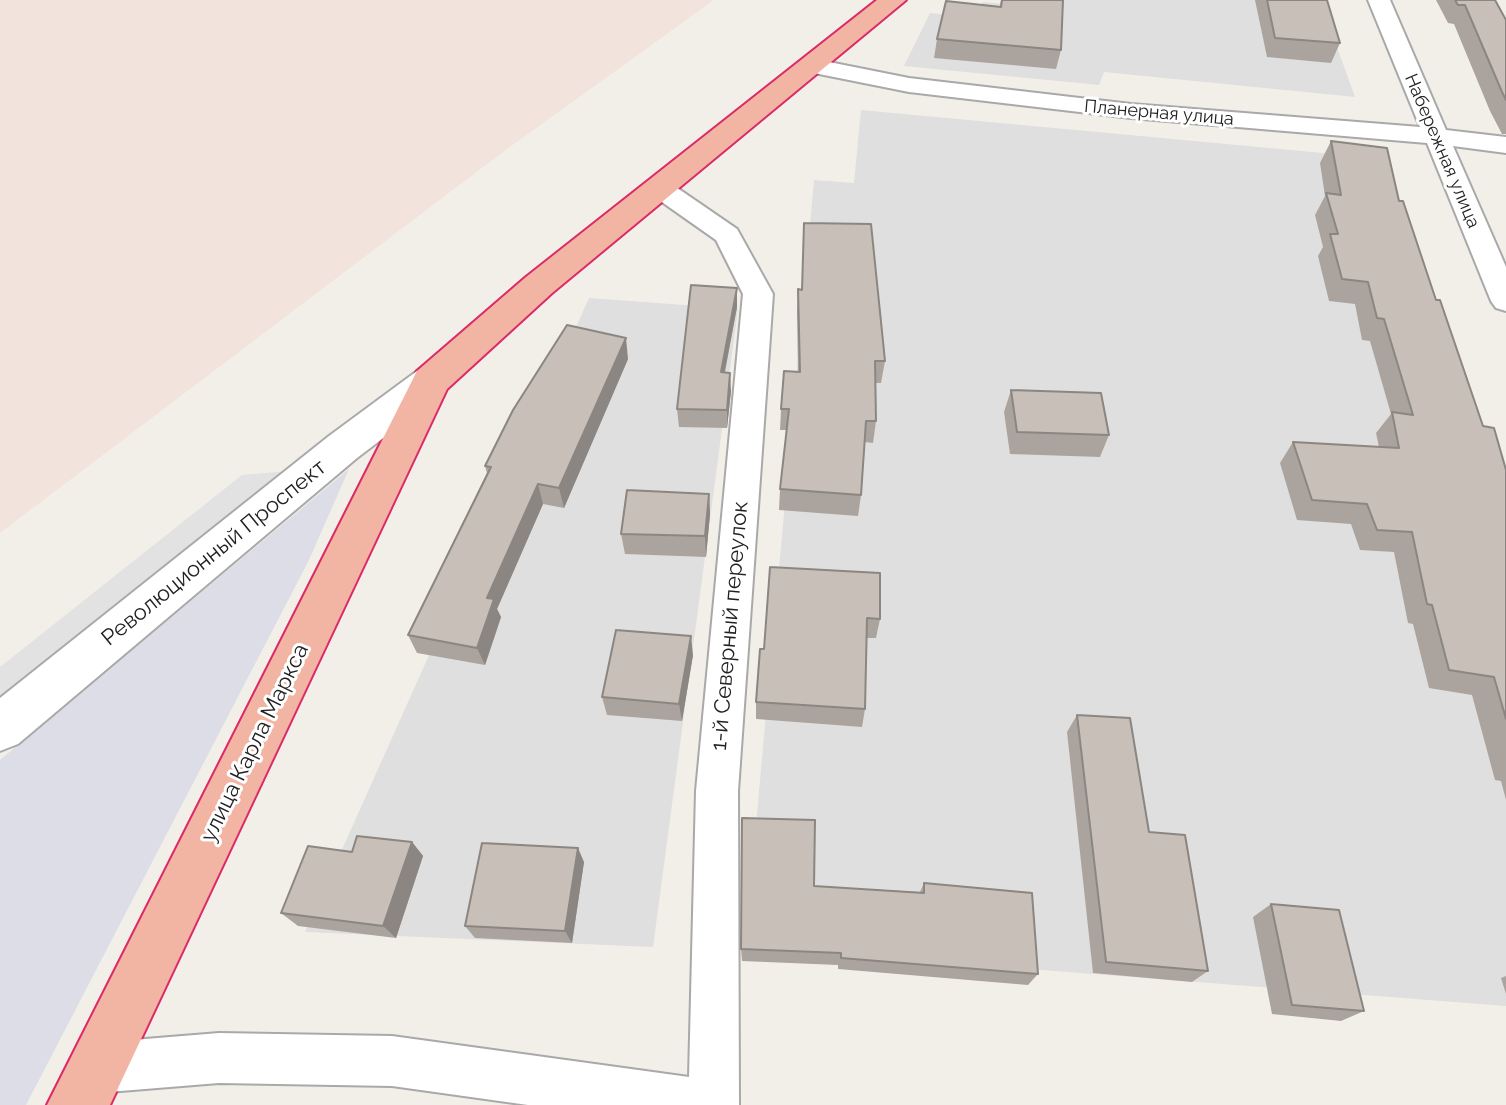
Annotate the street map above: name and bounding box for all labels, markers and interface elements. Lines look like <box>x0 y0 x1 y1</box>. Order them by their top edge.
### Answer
street label: Набережная улица <box>1400 71 1484 231</box>
street label: Планерная улица <box>1083 96 1235 130</box>
street label: Революционный Проспект <box>96 454 332 652</box>
street label: 1-й Северный переулок <box>706 500 754 752</box>
street label: улица Карла Маркса <box>196 640 314 846</box>

